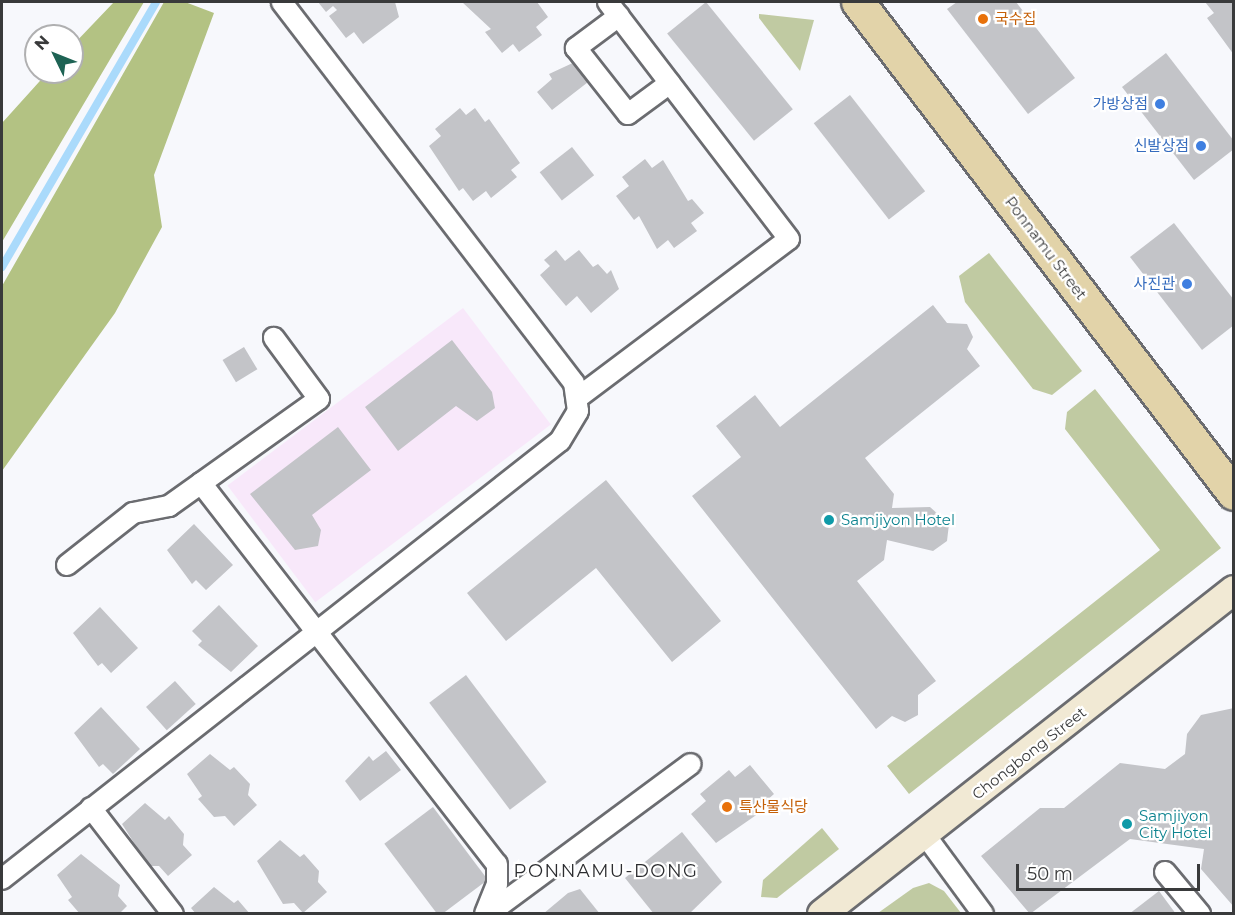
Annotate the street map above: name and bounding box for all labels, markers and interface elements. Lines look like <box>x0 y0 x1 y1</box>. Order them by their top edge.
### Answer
place label: 국수집 <box>995 10 1036 28</box>
marker: 국수집 <box>976 12 990 26</box>
north arrow <box>24 24 84 84</box>
text: N <box>31 32 53 54</box>
place label: 가방상점 <box>1093 95 1148 113</box>
marker: 가방상점 <box>1153 97 1167 111</box>
place label: 신발상점 <box>1134 137 1189 155</box>
marker: 신발상점 <box>1194 139 1208 153</box>
street label: Ponnamu Street <box>1001 193 1091 303</box>
place label: 사진관 <box>1134 275 1175 293</box>
marker: 사진관 <box>1180 277 1194 291</box>
place label: Samjiyon Hotel <box>841 511 955 529</box>
marker: Samjiyon Hotel <box>822 513 836 527</box>
street label: Chongbong Street <box>968 703 1090 803</box>
place label: 특산물식당 <box>739 798 808 816</box>
marker: 특산물식당 <box>720 800 734 814</box>
place label: Samjiyon City Hotel <box>1139 806 1212 841</box>
marker: Samjiyon City Hotel <box>1120 817 1134 831</box>
scale bar <box>1019 852 1204 890</box>
district label: PONNAMU-DONG <box>513 860 699 882</box>
text: 50 m <box>1027 863 1073 885</box>

